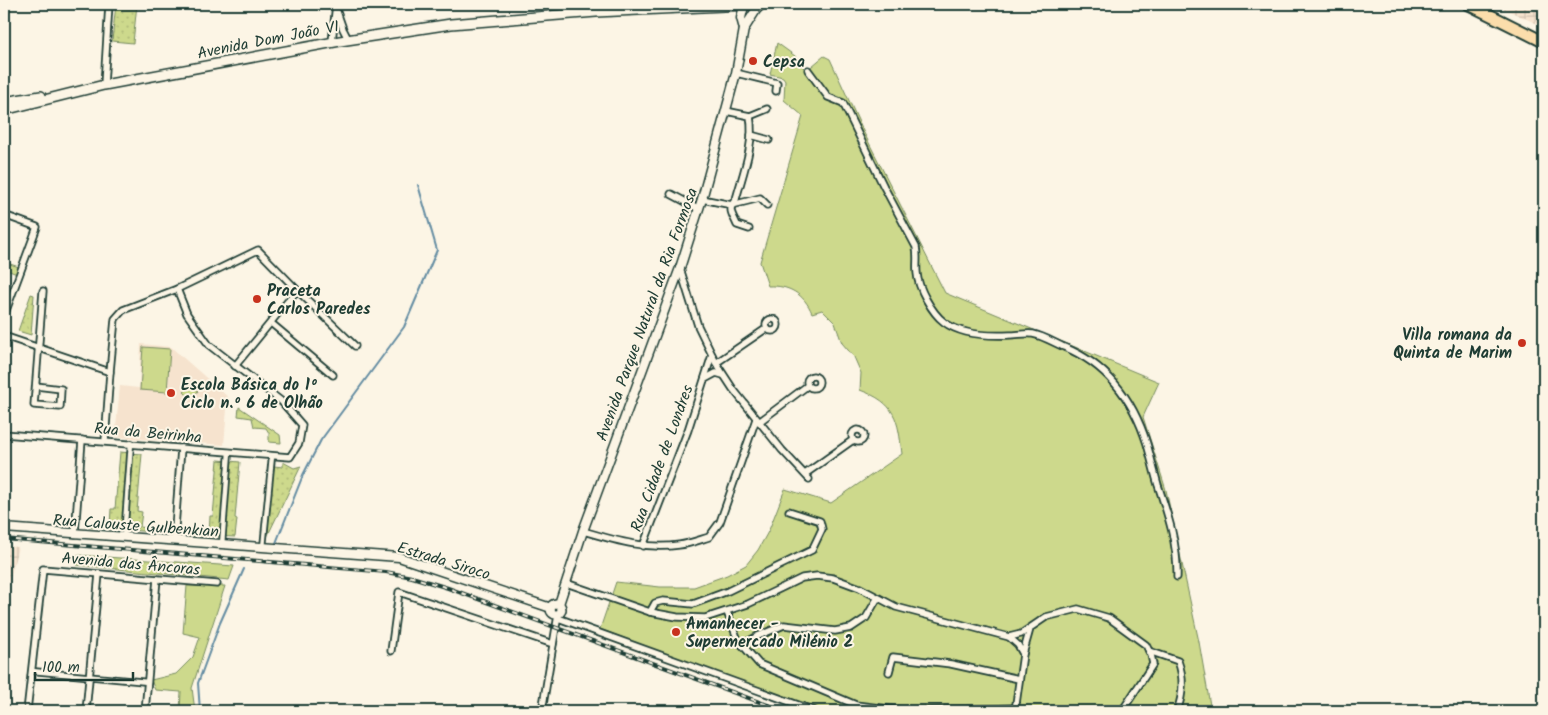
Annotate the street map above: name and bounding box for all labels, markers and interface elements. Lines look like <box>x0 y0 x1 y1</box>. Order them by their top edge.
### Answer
street label: Avenida Dom João VI <box>195 14 341 66</box>
place label: Cepsa <box>763 50 805 75</box>
marker: Cepsa <box>747 55 759 67</box>
street label: Avenida Parque Natural da Ria Formosa <box>590 184 705 445</box>
place label: Praceta Carlos Paredes <box>267 279 371 322</box>
marker: Praceta Carlos Paredes <box>251 293 263 305</box>
place label: Villa romana da Quinta de Marim <box>1393 323 1512 366</box>
marker: Villa romana da Quinta de Marim <box>1516 337 1528 349</box>
place label: Escola Básica do 1º Ciclo n.º 6 de Olhão <box>181 373 323 416</box>
street label: Rua Cidade de Londres <box>624 381 701 536</box>
marker: Escola Básica do 1º Ciclo n.º 6 de Olhão <box>165 387 177 399</box>
street label: Rua da Beirinha <box>93 416 203 451</box>
street label: Rua Calouste Gulbenkian <box>52 508 220 545</box>
street label: Estrada Siroco <box>394 535 493 587</box>
street label: Avenida das Âncoras <box>61 546 201 583</box>
place label: Amanhecer - Supermercado Milénio 2 <box>686 612 853 655</box>
marker: Amanhecer - Supermercado Milénio 2 <box>670 626 682 638</box>
scale bar <box>35 650 132 682</box>
text: 100 m <box>42 656 80 680</box>

